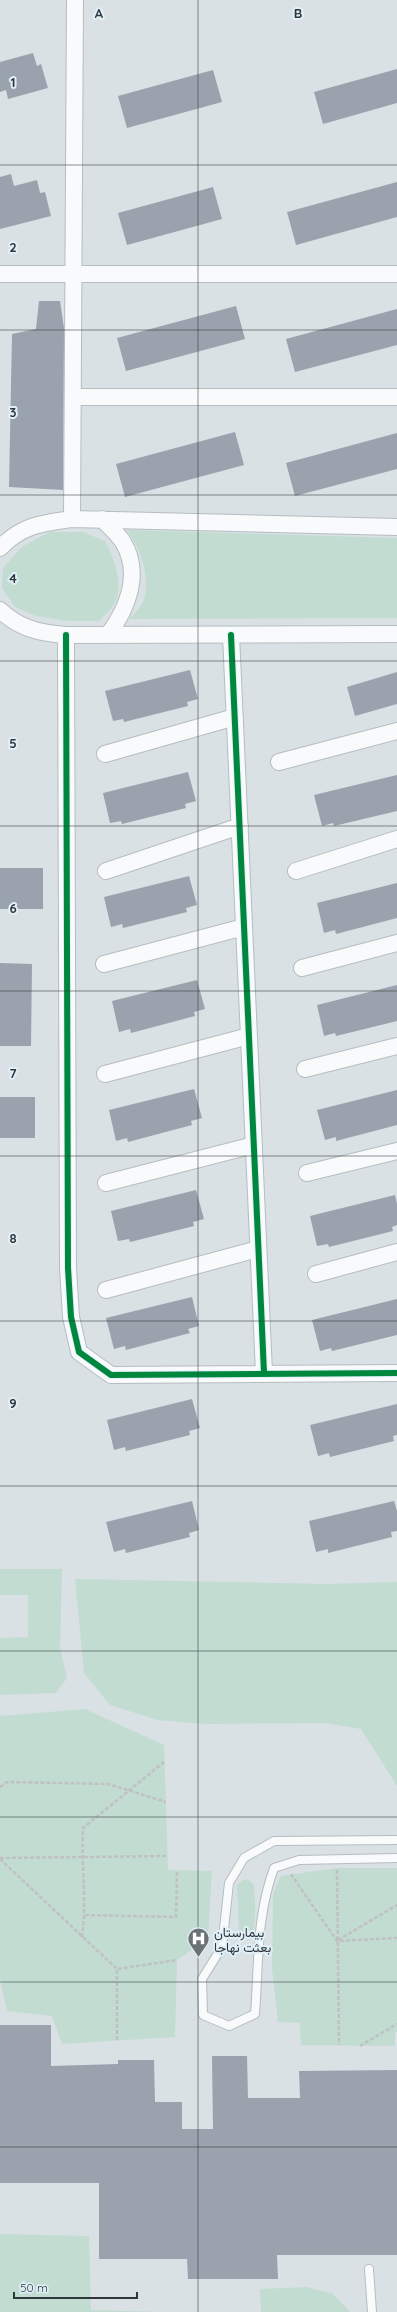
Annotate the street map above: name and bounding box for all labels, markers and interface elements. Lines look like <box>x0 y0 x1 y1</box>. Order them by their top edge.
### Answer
text: A <box>95 5 104 21</box>
text: B <box>294 5 302 21</box>
text: 1 <box>10 74 16 90</box>
text: 2 <box>9 239 17 255</box>
text: 3 <box>10 404 17 420</box>
text: 4 <box>9 570 17 586</box>
text: 5 <box>9 735 17 751</box>
text: 6 <box>9 900 17 916</box>
text: 7 <box>9 1065 17 1081</box>
text: 8 <box>9 1230 17 1246</box>
text: 9 <box>9 1395 17 1411</box>
place label: بیمارستان بعثت نهاجا <box>214 1924 271 1956</box>
hospital icon: بیمارستان بعثت نهاجا <box>185 1926 211 1959</box>
scale bar <box>14 2274 137 2300</box>
text: 50 m <box>20 2280 48 2295</box>

